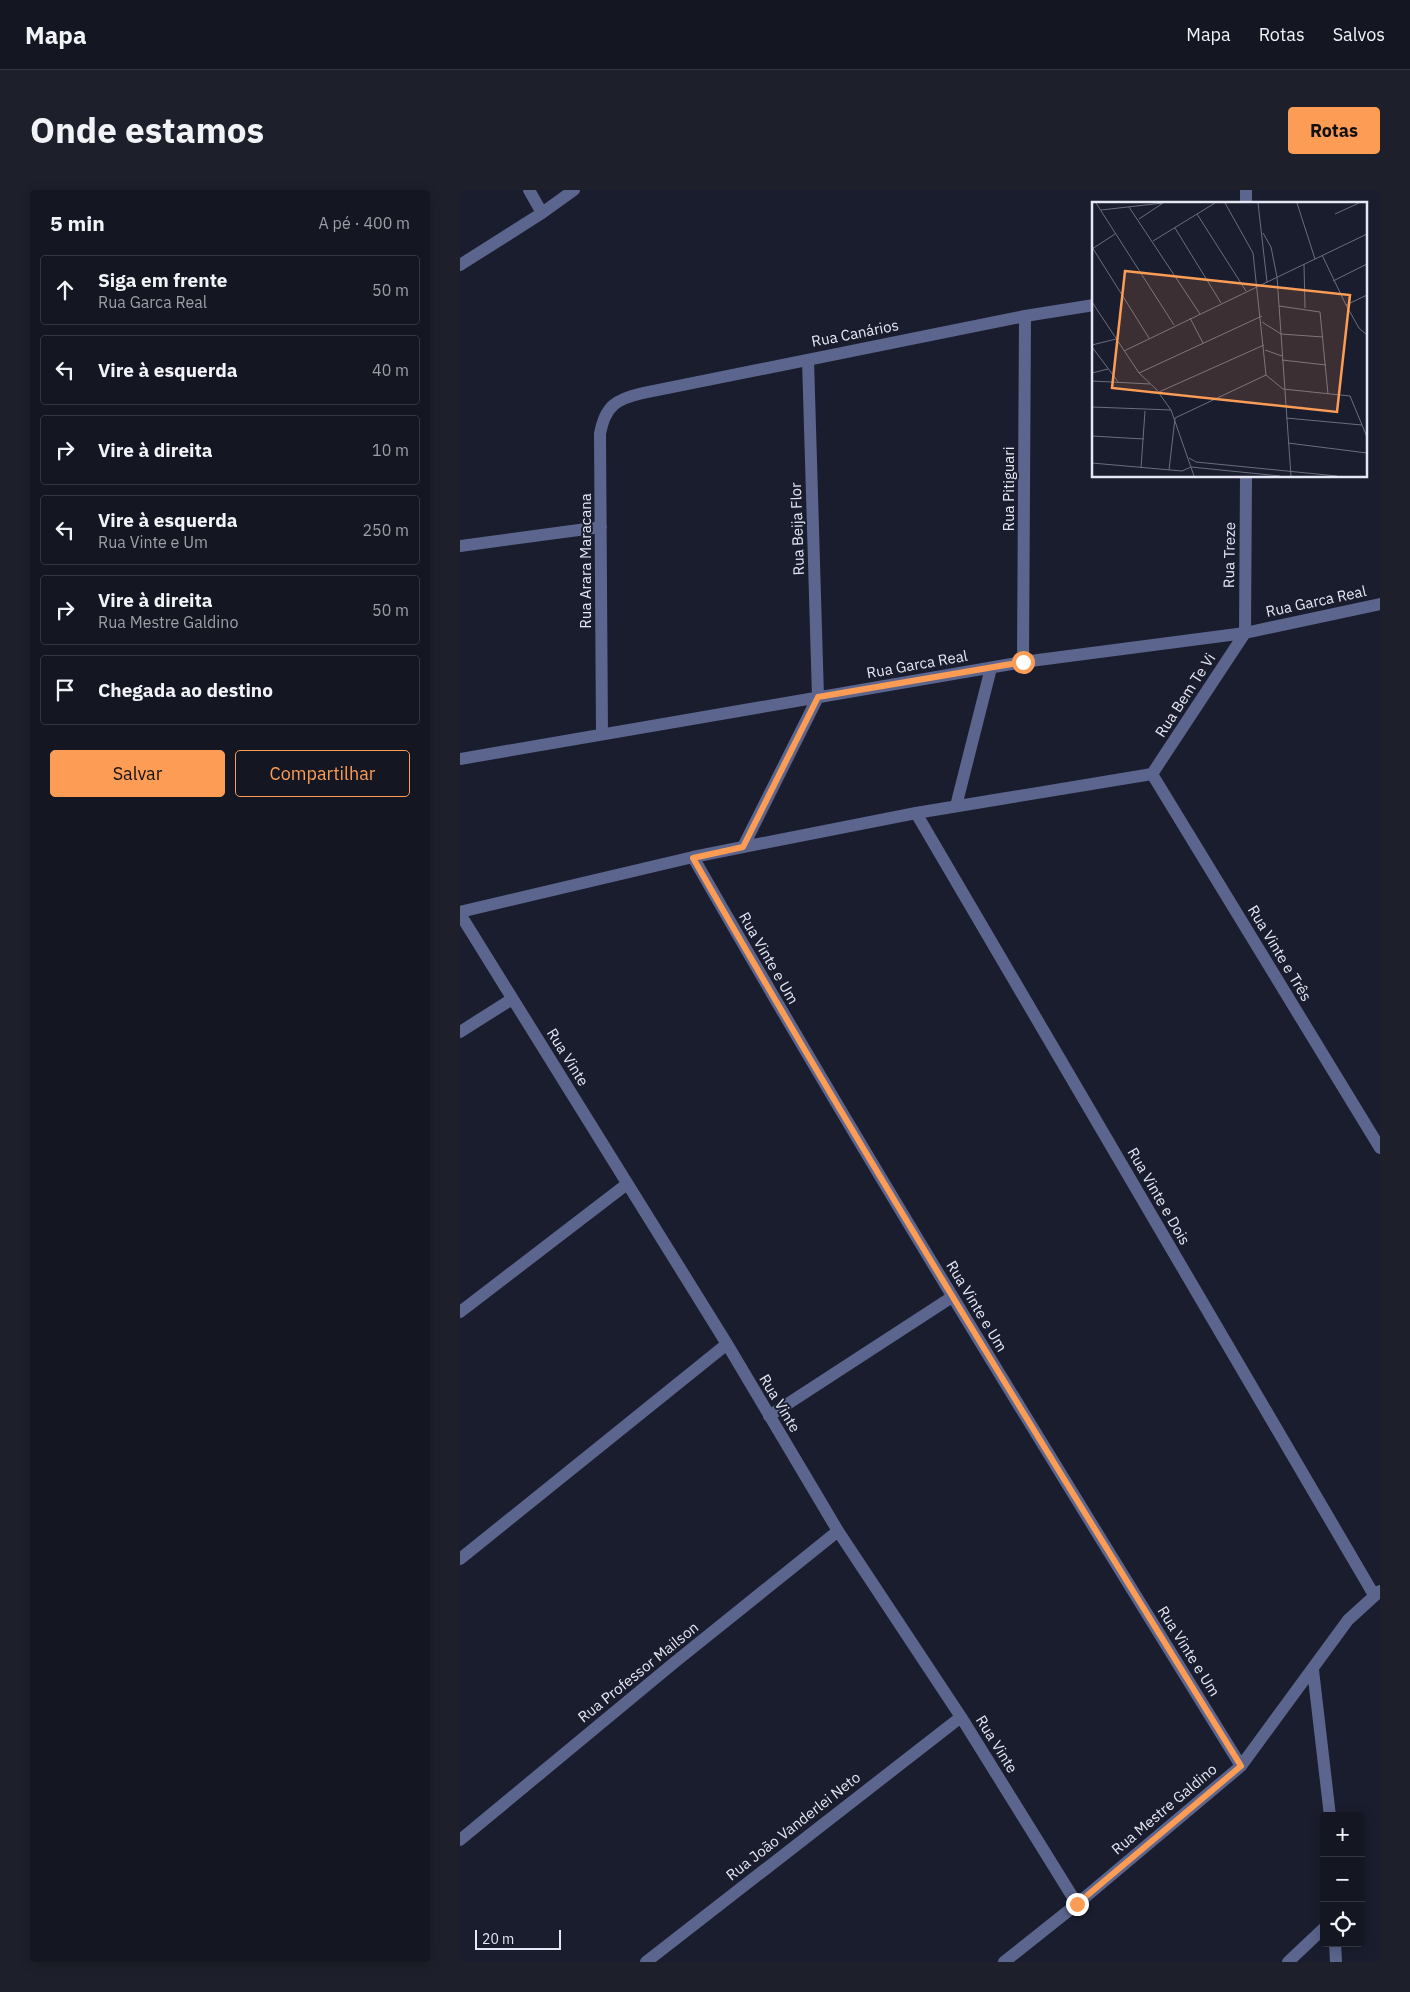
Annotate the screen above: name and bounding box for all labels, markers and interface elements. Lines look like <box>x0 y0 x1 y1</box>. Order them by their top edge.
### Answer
text: Mapa <box>25 19 87 51</box>
text: Mapa <box>1186 23 1231 46</box>
text: Rotas <box>1259 23 1305 46</box>
text: Salvos <box>1333 23 1385 46</box>
text: Onde estamos <box>30 107 264 153</box>
button: Rotas <box>1288 107 1380 154</box>
inset map <box>1092 202 1368 478</box>
text: 5 min <box>50 209 105 237</box>
text: A pé · 400 m <box>319 213 410 233</box>
text: Siga em frente <box>98 268 228 292</box>
icon: ahead <box>51 276 79 304</box>
text: 50 m <box>372 280 409 300</box>
text: Rua Garca Real <box>98 292 207 312</box>
street label: Rua Canários <box>810 315 900 351</box>
icon: left <box>51 356 79 384</box>
text: Vire à esquerda <box>98 358 238 382</box>
text: 40 m <box>372 360 409 380</box>
icon: right <box>51 436 79 464</box>
text: Vire à direita <box>98 438 213 462</box>
text: 10 m <box>372 440 409 460</box>
street label: Rua Pitiguari <box>999 446 1018 532</box>
street label: Rua Beija Flor <box>786 482 808 576</box>
street label: Rua Arara Maracana <box>576 493 595 629</box>
text: Vire à esquerda <box>98 508 238 532</box>
icon: left <box>51 516 79 544</box>
text: 250 m <box>362 520 409 540</box>
street label: Rua Treze <box>1219 522 1239 588</box>
text: Rua Vinte e Um <box>98 532 208 552</box>
street label: Rua Garca Real <box>1264 581 1368 621</box>
text: Vire à direita <box>98 588 213 612</box>
icon: right <box>51 596 79 624</box>
text: 50 m <box>372 600 409 620</box>
text: Rua Mestre Galdino <box>98 612 238 632</box>
street label: Rua Garca Real <box>865 646 969 682</box>
street label: Rua Bem Te Vi <box>1151 649 1219 741</box>
route start <box>1012 651 1035 674</box>
icon: arrive <box>51 676 79 704</box>
text: Chegada ao destino <box>98 678 273 702</box>
button: Salvar <box>50 750 225 797</box>
button: Compartilhar <box>235 750 410 797</box>
street label: Rua Vinte e Três <box>1244 902 1316 1004</box>
street label: Rua Vinte e Um <box>735 909 803 1007</box>
street label: Rua Vinte <box>543 1025 593 1089</box>
street label: Rua Vinte e Dois <box>1123 1144 1195 1248</box>
street label: Rua Vinte e Um <box>942 1257 1012 1355</box>
street label: Rua Vinte <box>755 1370 805 1436</box>
street label: Rua Vinte e Um <box>1154 1602 1224 1700</box>
street label: Rua Professor Mailson <box>574 1618 702 1726</box>
street label: Rua Vinte <box>972 1712 1022 1776</box>
street label: Rua Mestre Galdino <box>1107 1759 1221 1859</box>
street label: Rua João Vanderlei Neto <box>722 1768 864 1884</box>
map controls <box>1320 1812 1365 1947</box>
button: + <box>1320 1812 1365 1857</box>
button: − <box>1320 1857 1365 1902</box>
route end <box>1066 1893 1089 1916</box>
button: locate <box>1320 1902 1365 1947</box>
scale bar <box>475 1927 561 1950</box>
text: 20 m <box>482 1930 514 1948</box>

